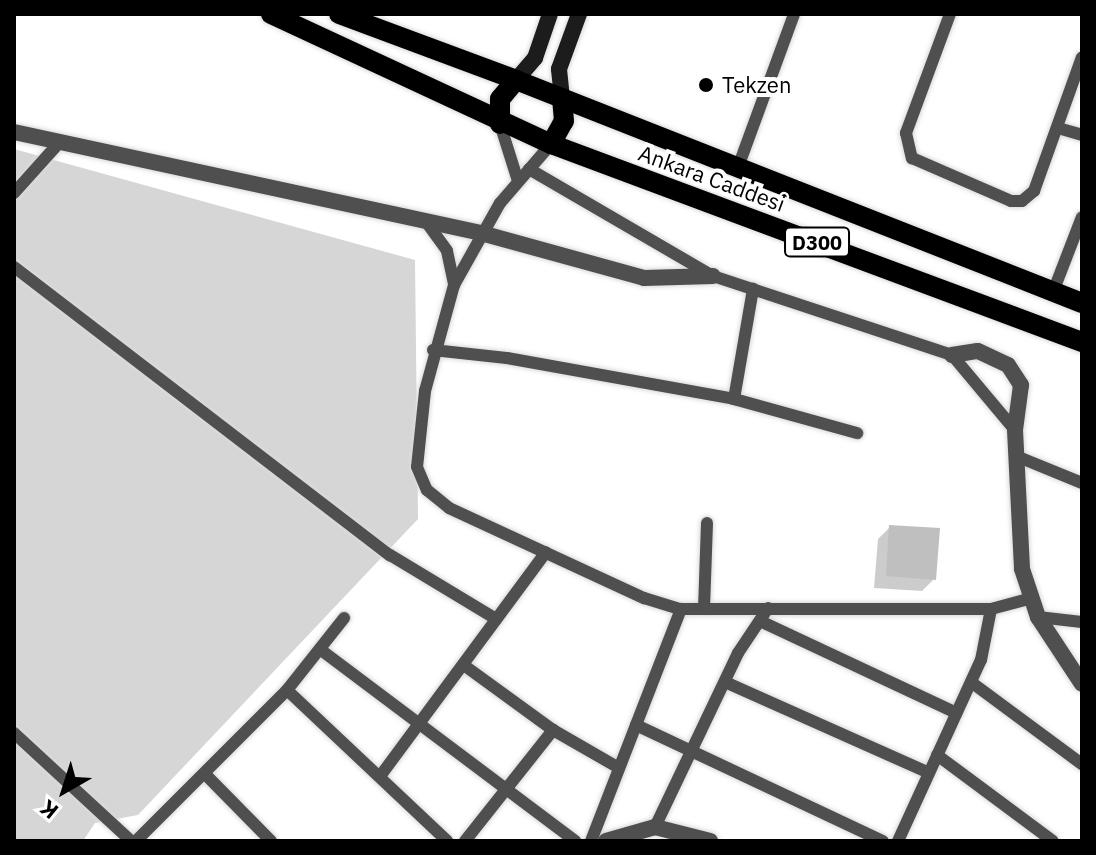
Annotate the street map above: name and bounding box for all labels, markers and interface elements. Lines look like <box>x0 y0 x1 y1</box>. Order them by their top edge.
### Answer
place label: Tekzen <box>722 72 791 98</box>
marker: Tekzen <box>697 76 715 94</box>
street label: Ankara Caddesi <box>635 139 789 217</box>
road number: D300 <box>783 226 851 258</box>
north arrow <box>24 751 104 831</box>
text: K <box>34 794 64 826</box>

